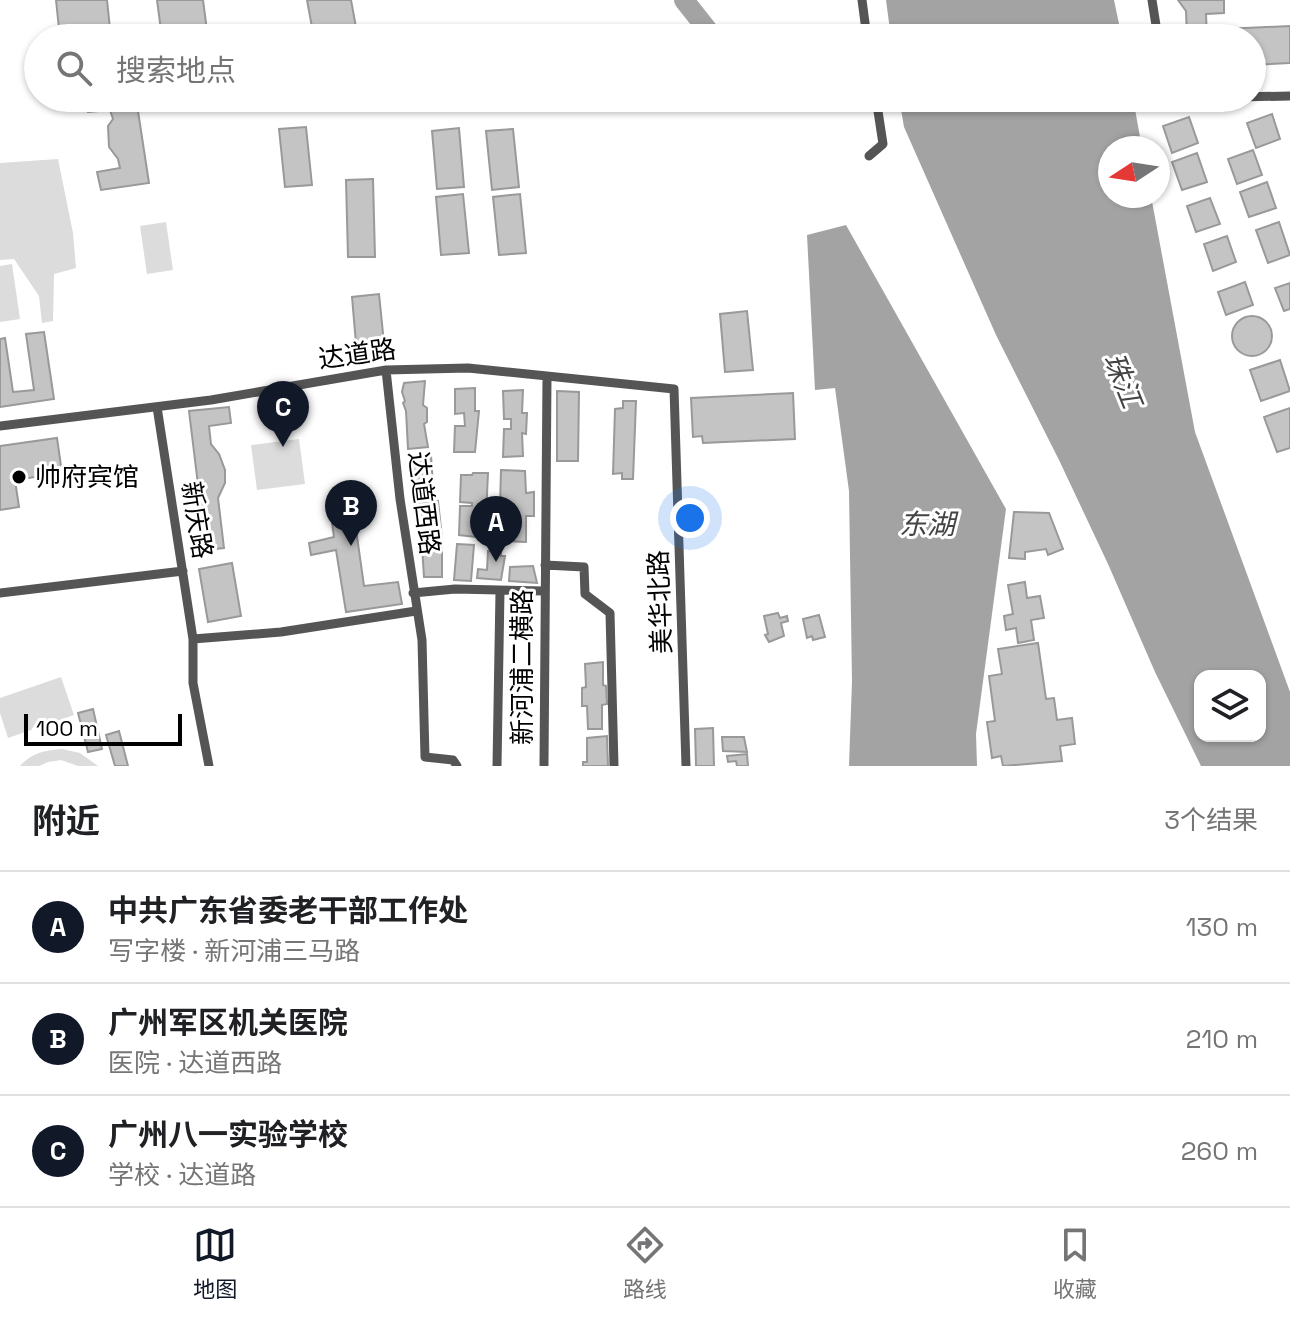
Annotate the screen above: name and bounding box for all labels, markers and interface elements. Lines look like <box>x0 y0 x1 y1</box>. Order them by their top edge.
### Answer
search box <box>24 24 1266 112</box>
icon: search <box>52 46 96 90</box>
text: 搜索地点 <box>116 51 236 90</box>
north arrow <box>1098 136 1170 208</box>
street label: 达道路 <box>316 332 398 376</box>
water label: 珠江 <box>1096 347 1151 415</box>
pin: C <box>257 381 309 447</box>
street label: 达道西路 <box>401 449 447 557</box>
place label: 帅府宾馆 <box>35 460 139 494</box>
marker: 帅府宾馆 <box>10 468 28 486</box>
street label: 新庆路 <box>174 479 220 561</box>
pin: B <box>325 480 377 546</box>
pin: A <box>470 496 522 562</box>
your location <box>670 498 710 538</box>
water label: 东湖 <box>899 506 959 542</box>
street label: 美华北路 <box>641 549 679 655</box>
street label: 新河浦二横路 <box>505 589 539 745</box>
map controls <box>1194 670 1266 742</box>
button: layers <box>1194 670 1266 742</box>
scale bar <box>24 710 182 746</box>
text: 100 m <box>36 714 98 742</box>
text: 附近 <box>32 800 100 843</box>
text: 3个结果 <box>1164 803 1258 837</box>
text: 中共广东省委老干部工作处 <box>108 891 468 930</box>
text: A <box>50 910 66 944</box>
text: 130 m <box>1186 910 1258 944</box>
text: 写字楼 · 新河浦三马路 <box>108 934 360 968</box>
text: 广州军区机关医院 <box>108 1003 348 1042</box>
text: B <box>49 1022 67 1056</box>
text: 210 m <box>1186 1022 1258 1056</box>
text: 医院 · 达道西路 <box>108 1046 282 1080</box>
text: 广州八一实验学校 <box>108 1115 348 1154</box>
text: C <box>50 1134 66 1168</box>
text: 260 m <box>1181 1134 1258 1168</box>
text: 学校 · 达道路 <box>108 1158 256 1192</box>
tab: 地图 <box>193 1223 237 1303</box>
tab: 路线 <box>623 1223 667 1303</box>
tab: 收藏 <box>1053 1223 1097 1303</box>

